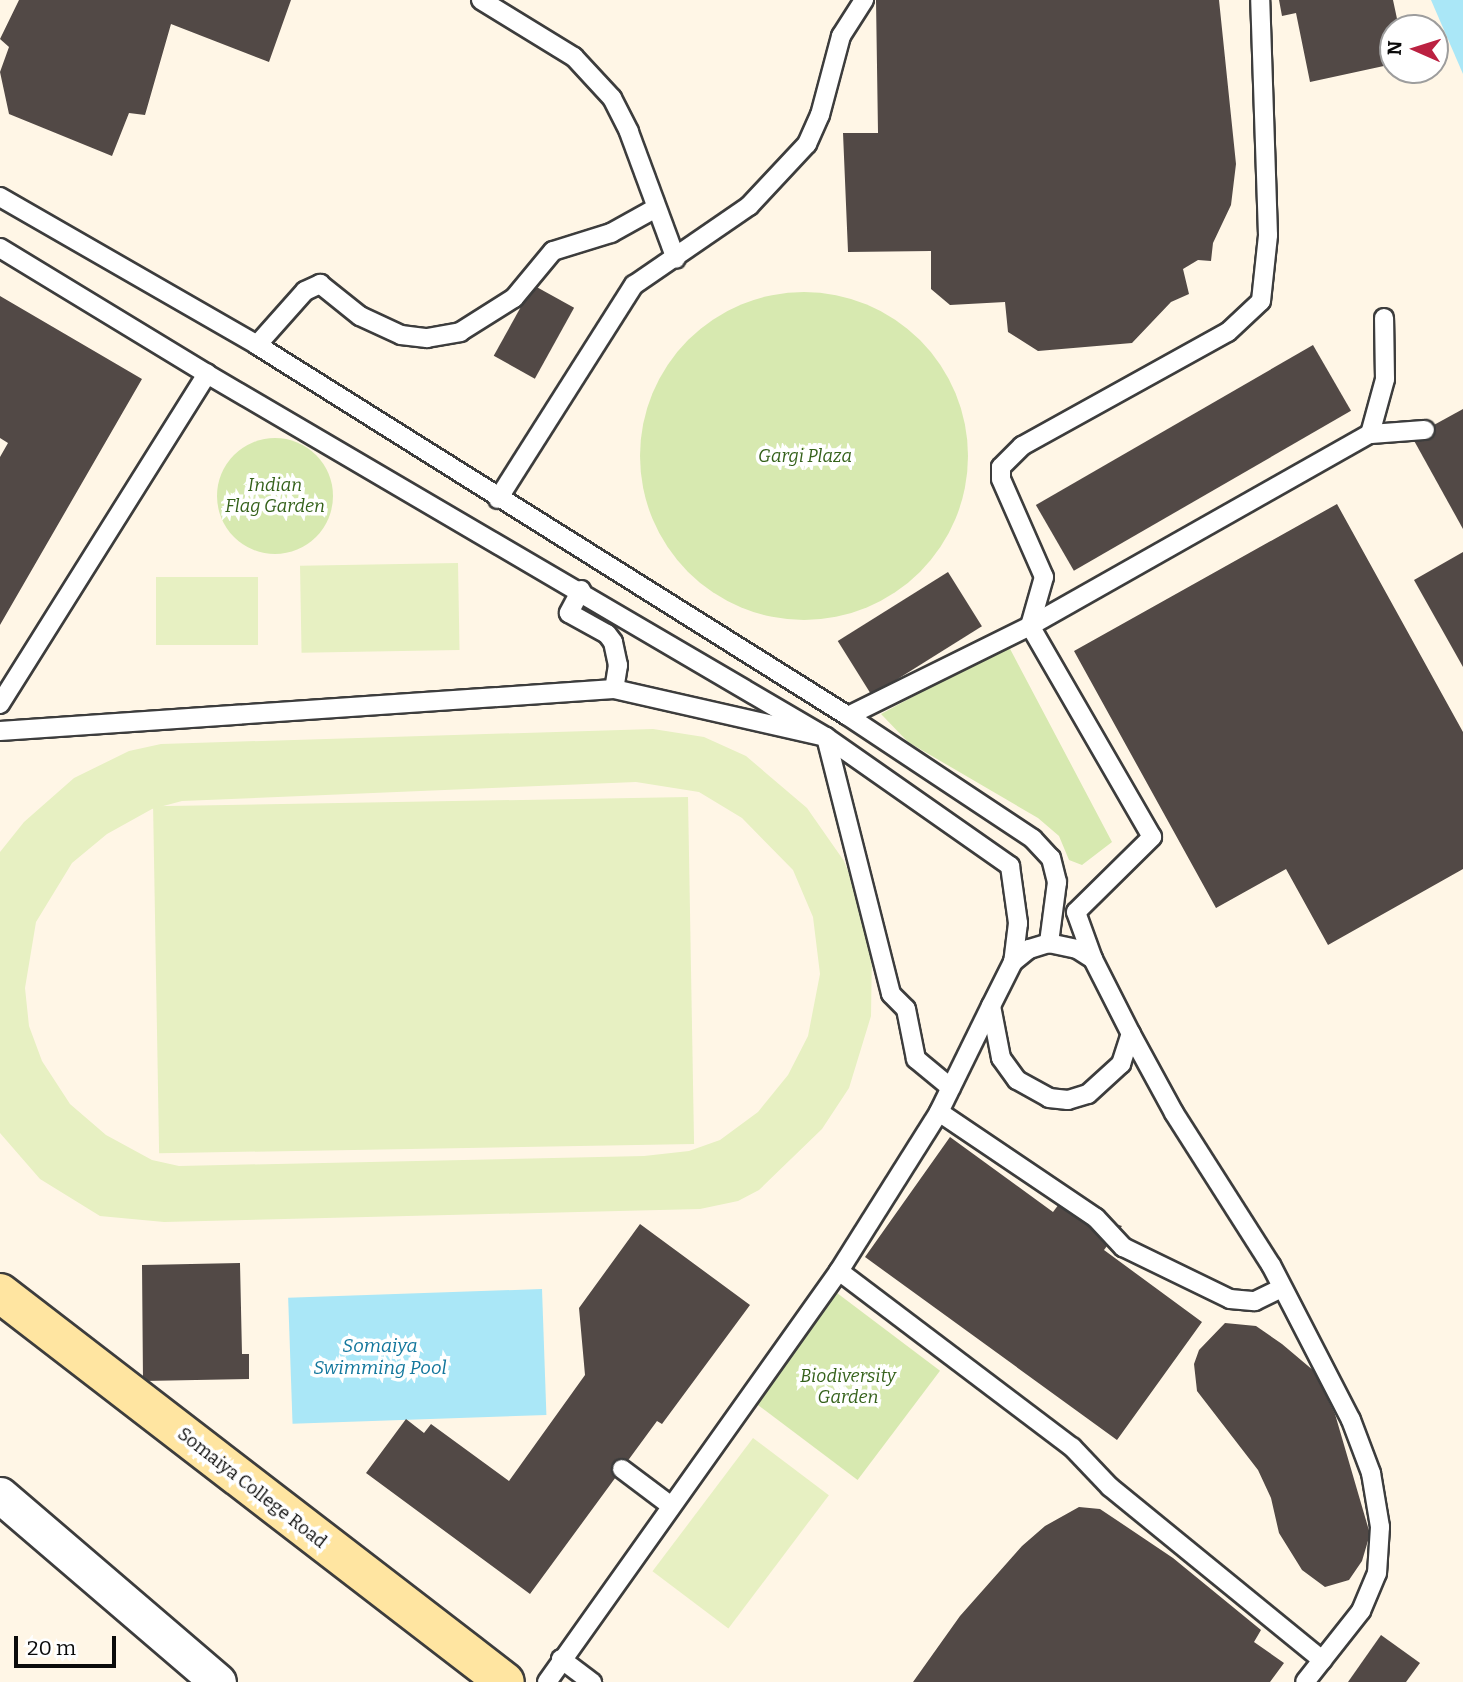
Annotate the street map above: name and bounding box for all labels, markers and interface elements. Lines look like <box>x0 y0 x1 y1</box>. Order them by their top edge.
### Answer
north arrow <box>1379 14 1449 84</box>
text: N <box>1383 40 1406 56</box>
park label: Gargi Plaza <box>758 445 852 467</box>
park label: Indian Flag Garden <box>225 475 325 518</box>
water label: Somaiya Swimming Pool <box>313 1335 447 1379</box>
park label: Biodiversity Garden <box>800 1366 896 1408</box>
street label: Somaiya College Road <box>173 1423 331 1553</box>
scale bar <box>18 1622 119 1666</box>
text: 20 m <box>27 1635 76 1661</box>

